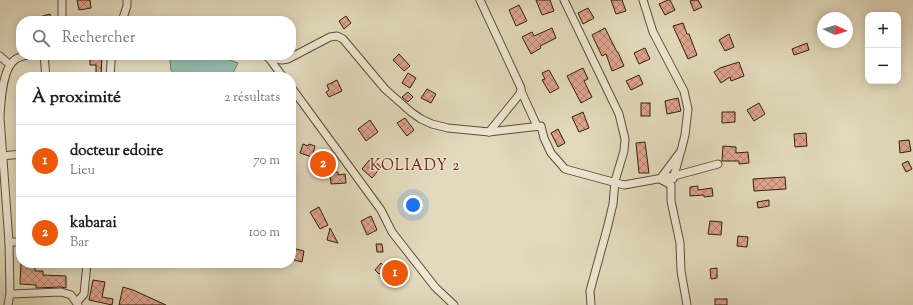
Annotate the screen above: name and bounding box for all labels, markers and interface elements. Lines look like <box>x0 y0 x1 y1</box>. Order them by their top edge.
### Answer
north arrow <box>817 12 853 48</box>
map controls <box>865 12 901 84</box>
button: + <box>865 12 901 48</box>
search box <box>16 16 296 60</box>
icon: search <box>30 27 52 49</box>
text: Rechercher <box>62 28 135 49</box>
button: − <box>865 48 901 84</box>
text: À proximité <box>32 86 121 110</box>
text: 2 résultats <box>224 89 280 107</box>
text: docteur edoire <box>70 141 163 162</box>
pin: 2 <box>310 149 336 179</box>
text: 1 <box>43 152 47 170</box>
text: 70 m <box>253 152 280 170</box>
district label: KOLIADY 2 <box>370 156 460 177</box>
text: Lieu <box>70 162 95 180</box>
your location <box>403 195 423 215</box>
text: kabarai <box>70 213 117 234</box>
text: 2 <box>42 224 48 242</box>
text: 100 m <box>248 224 280 242</box>
text: Bar <box>70 234 89 252</box>
pin: 1 <box>382 258 408 288</box>

